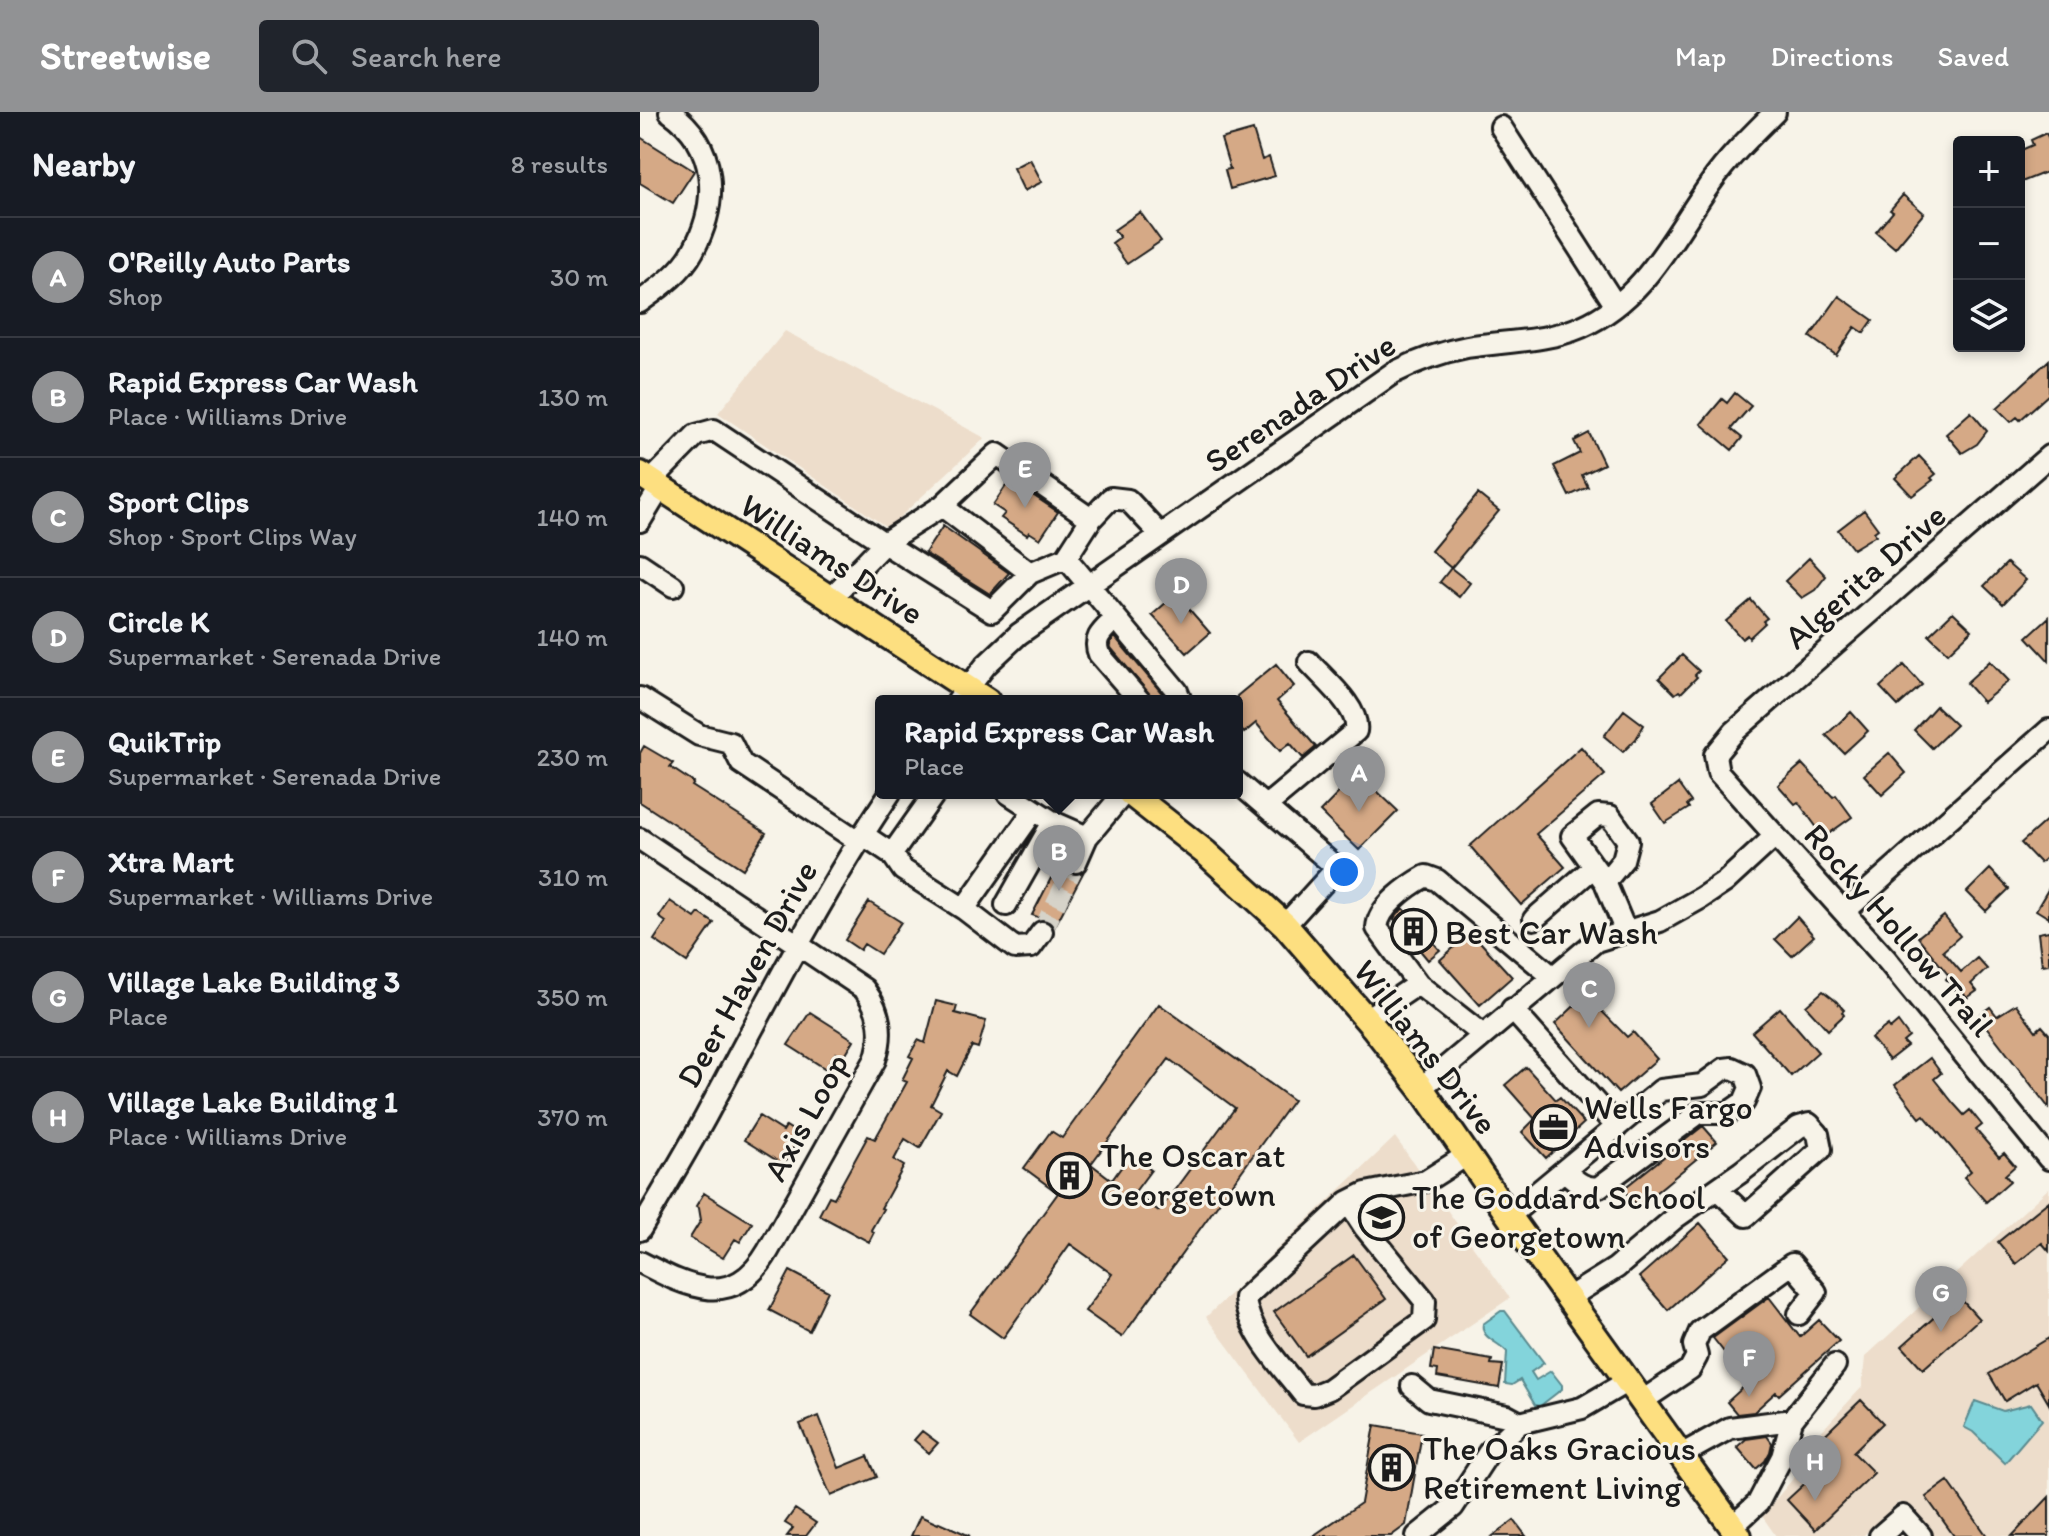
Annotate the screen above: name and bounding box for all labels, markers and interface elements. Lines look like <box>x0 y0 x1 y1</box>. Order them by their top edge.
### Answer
search box <box>259 20 819 92</box>
text: Streetwise <box>40 33 211 79</box>
icon: search <box>287 34 331 78</box>
text: Search here <box>351 38 501 75</box>
text: Map <box>1675 39 1726 73</box>
text: Directions <box>1770 39 1894 73</box>
text: Saved <box>1938 39 2009 73</box>
map controls <box>1953 136 2025 352</box>
button: + <box>1953 136 2025 208</box>
text: Nearby <box>32 144 135 185</box>
text: 8 results <box>511 148 608 180</box>
button: − <box>1953 208 2025 280</box>
text: O'Reilly Auto Parts <box>108 243 350 280</box>
text: A <box>50 261 66 293</box>
text: 30 m <box>550 261 608 293</box>
text: Shop <box>108 280 163 312</box>
button: layers <box>1953 280 2025 352</box>
street label: Serenada Drive <box>1197 324 1403 482</box>
text: Rapid Express Car Wash <box>108 363 418 400</box>
text: B <box>50 381 66 413</box>
text: 130 m <box>538 381 608 413</box>
text: Place · Williams Drive <box>108 400 347 432</box>
pin: E <box>999 442 1051 508</box>
text: Sport Clips <box>108 483 249 520</box>
street label: Williams Drive <box>732 484 932 634</box>
street label: Algerita Drive <box>1776 495 1954 657</box>
text: C <box>50 501 66 533</box>
text: 140 m <box>537 501 608 533</box>
text: Shop · Sport Clips Way <box>108 520 357 552</box>
pin: D <box>1155 558 1207 624</box>
text: Circle K <box>108 603 209 640</box>
text: D <box>49 621 67 653</box>
text: 140 m <box>537 621 608 653</box>
text: Supermarket · Serenada Drive <box>108 640 441 672</box>
popup <box>875 695 1243 799</box>
text: Rapid Express Car Wash <box>904 713 1214 750</box>
text: QuikTrip <box>108 723 221 760</box>
text: E <box>51 741 65 773</box>
text: 230 m <box>536 741 608 773</box>
pin: A <box>1333 746 1385 812</box>
text: Place <box>904 750 964 782</box>
text: Supermarket · Serenada Drive <box>108 760 441 792</box>
street label: Rocky Hollow Trail <box>1795 815 2003 1045</box>
pin: B <box>1033 825 1085 891</box>
text: Xtra Mart <box>108 843 234 880</box>
your location <box>1324 852 1364 892</box>
street label: Deer Haven Drive <box>668 853 826 1095</box>
text: F <box>51 861 65 893</box>
text: 310 m <box>538 861 608 893</box>
text: Supermarket · Williams Drive <box>108 880 433 912</box>
building icon: Best Car Wash <box>1390 908 1438 956</box>
place label: Best Car Wash <box>1445 912 1658 953</box>
street label: Williams Drive <box>1345 951 1507 1143</box>
pin: C <box>1563 962 1615 1028</box>
text: Village Lake Building 3 <box>108 963 400 1000</box>
text: G <box>49 981 67 1013</box>
text: 350 m <box>536 981 608 1013</box>
text: Place <box>108 1000 168 1032</box>
street label: Axis Loop <box>754 1046 858 1188</box>
text: Village Lake Building 1 <box>108 1083 398 1120</box>
place label: Wells Fargo Advisors <box>1584 1087 1753 1167</box>
text: H <box>49 1101 67 1133</box>
text: 370 m <box>537 1101 608 1133</box>
office icon: Wells Fargo Advisors <box>1529 1103 1577 1151</box>
text: Place · Williams Drive <box>108 1120 347 1152</box>
place label: The Oscar at Georgetown <box>1100 1135 1285 1215</box>
building icon: The Oscar at Georgetown <box>1045 1151 1093 1199</box>
place label: The Goddard School of Georgetown <box>1412 1177 1706 1257</box>
school or university icon: The Goddard School of Georgetown <box>1357 1193 1405 1241</box>
pin: G <box>1915 1266 1967 1332</box>
pin: F <box>1723 1331 1775 1397</box>
place label: The Oaks Gracious Retirement Living <box>1423 1428 1696 1508</box>
pin: H <box>1789 1435 1841 1501</box>
building icon: The Oaks Gracious Retirement Living <box>1368 1444 1416 1492</box>

